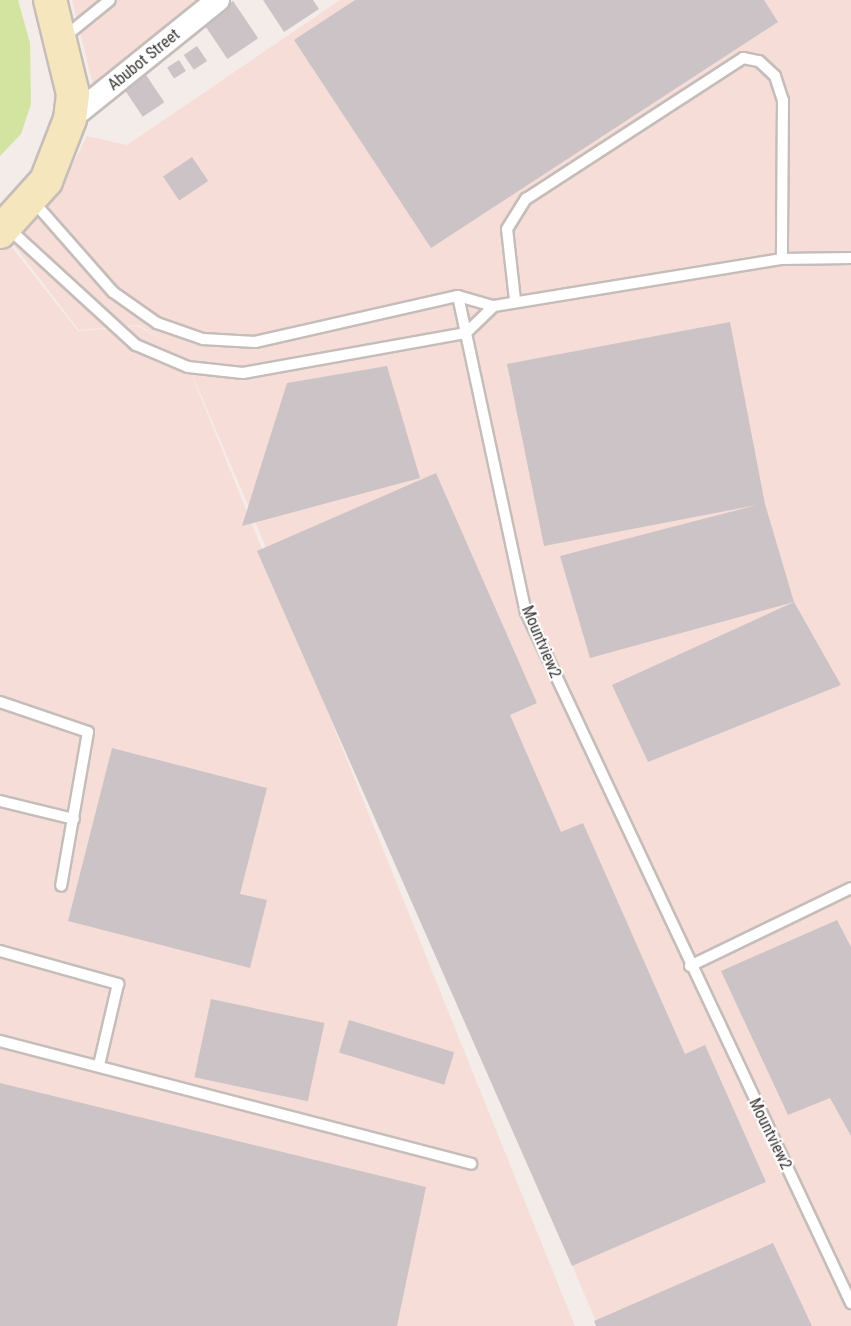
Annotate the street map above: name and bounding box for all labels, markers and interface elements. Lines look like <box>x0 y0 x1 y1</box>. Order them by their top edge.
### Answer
street label: Abubot Street <box>104 25 184 95</box>
street label: Mountview2 <box>517 603 565 681</box>
street label: Mountview2 <box>745 1095 795 1173</box>

